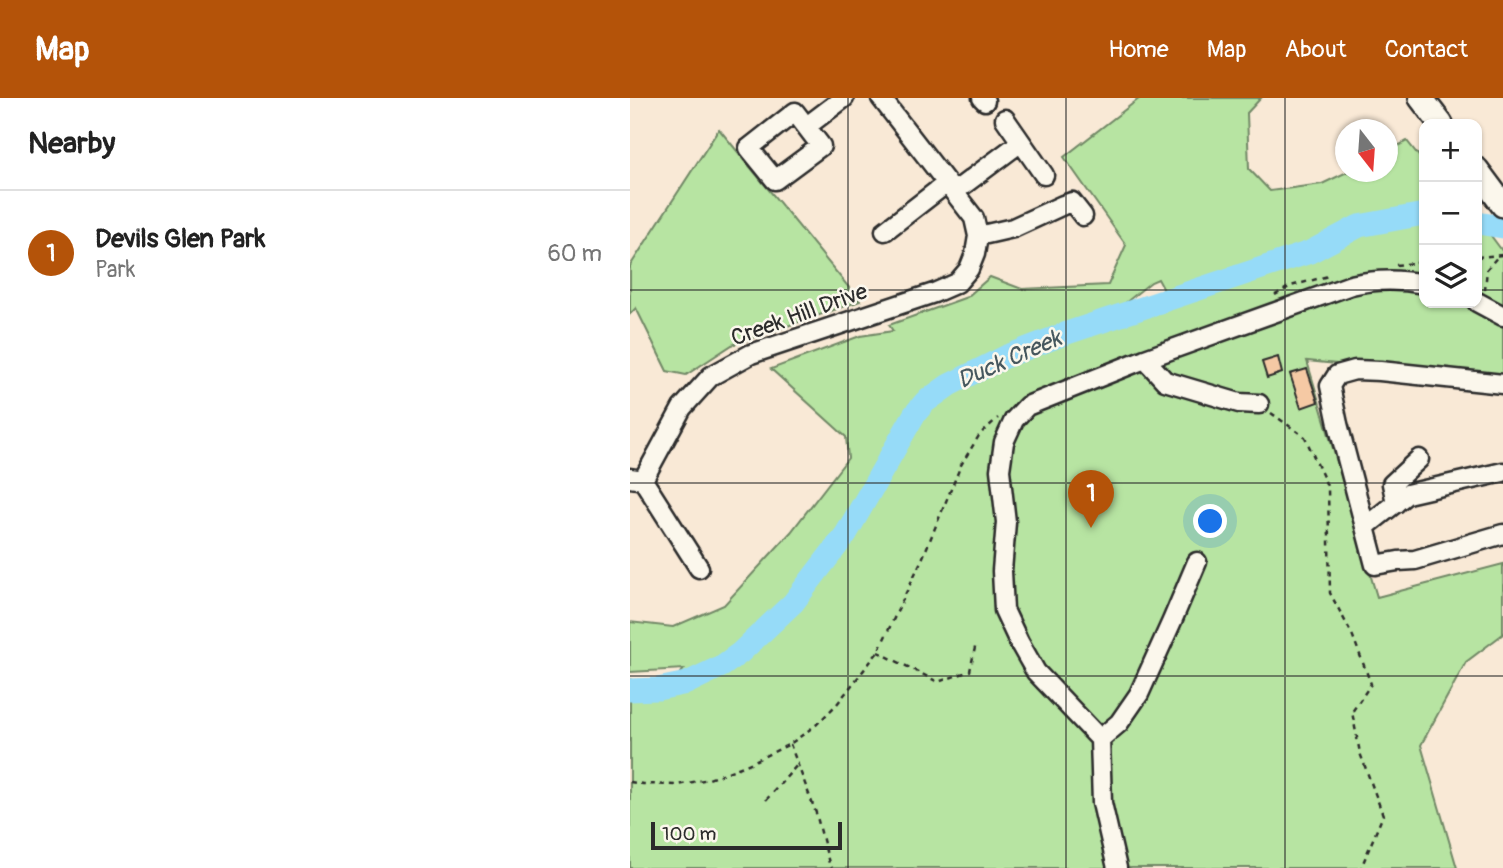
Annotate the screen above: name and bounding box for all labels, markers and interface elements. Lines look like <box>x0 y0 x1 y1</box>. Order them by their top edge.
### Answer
text: Map <box>35 29 90 70</box>
text: Home <box>1108 35 1169 64</box>
text: Map <box>1207 35 1247 64</box>
text: About <box>1285 35 1347 64</box>
text: Contact <box>1385 35 1468 64</box>
north arrow <box>1335 119 1398 182</box>
map controls <box>1419 119 1482 308</box>
button: + <box>1419 119 1482 182</box>
text: Nearby <box>28 125 115 162</box>
button: − <box>1419 182 1482 245</box>
text: Devils Glen Park <box>95 223 265 255</box>
text: 1 <box>47 239 56 268</box>
text: 60 m <box>547 239 602 268</box>
button: layers <box>1419 245 1482 308</box>
text: Park <box>95 255 135 284</box>
street label: Creek Hill Drive <box>727 276 872 353</box>
water label: Duck Creek <box>953 323 1067 395</box>
pin: 1 <box>1068 470 1114 528</box>
your location <box>1193 504 1227 538</box>
scale bar <box>651 819 842 851</box>
text: 100 m <box>662 822 716 846</box>

